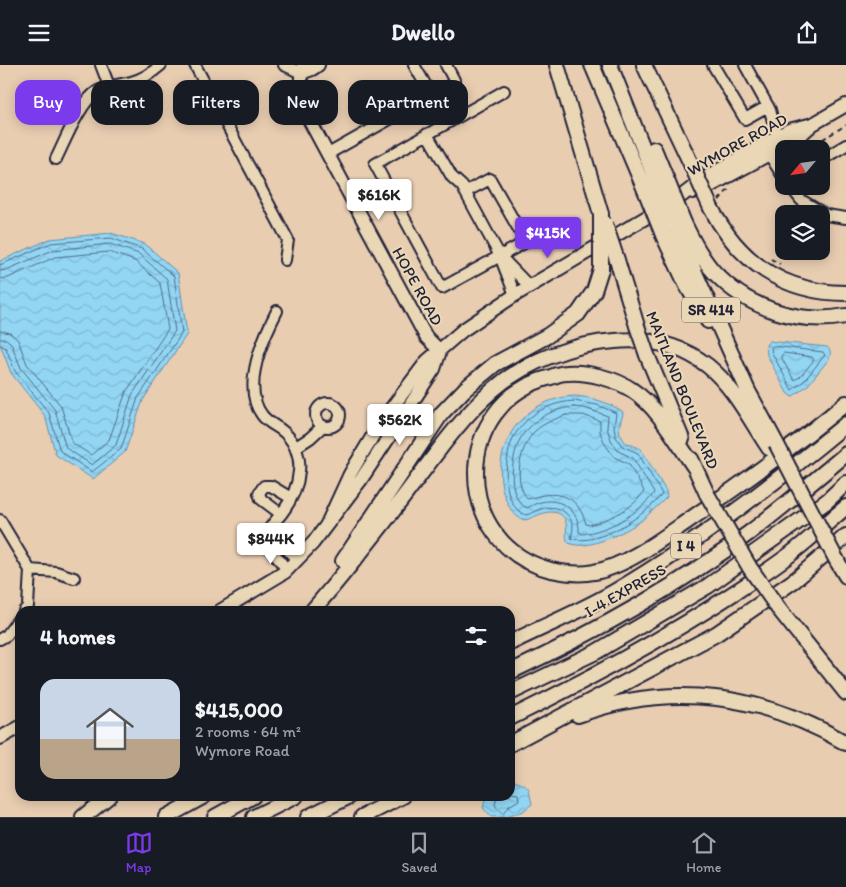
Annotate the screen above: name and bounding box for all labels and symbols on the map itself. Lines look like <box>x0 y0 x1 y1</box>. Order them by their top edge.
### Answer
street label: WYMORE ROAD <box>684 109 791 180</box>
north arrow <box>775 140 830 195</box>
pin: $616K <box>344 179 414 221</box>
pin: $415K <box>513 217 583 259</box>
street label: HOPE ROAD <box>388 244 447 329</box>
road number: SR 414 <box>682 297 740 323</box>
street label: MAITLAND BOULEVARD <box>642 308 723 472</box>
pin: $562K <box>365 403 435 446</box>
pin: $844K <box>236 523 306 565</box>
road number: I 4 <box>671 533 701 559</box>
street label: I-4 EXPRESS <box>581 560 669 621</box>

